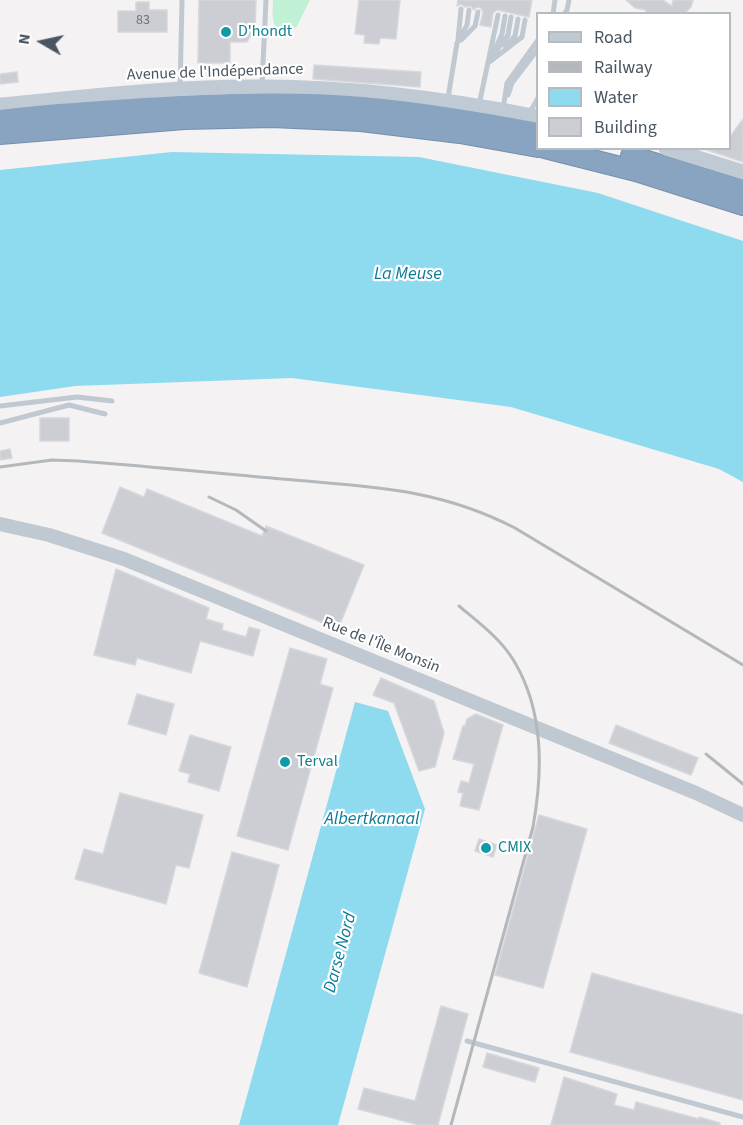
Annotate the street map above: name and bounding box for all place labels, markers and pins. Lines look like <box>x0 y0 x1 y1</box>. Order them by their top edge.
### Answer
place label: D'hondt <box>238 22 292 42</box>
marker: D'hondt <box>219 25 233 39</box>
place label: Terval <box>297 752 338 772</box>
marker: Terval <box>278 755 292 769</box>
place label: CMIX <box>498 838 531 858</box>
marker: CMIX <box>479 841 493 855</box>

